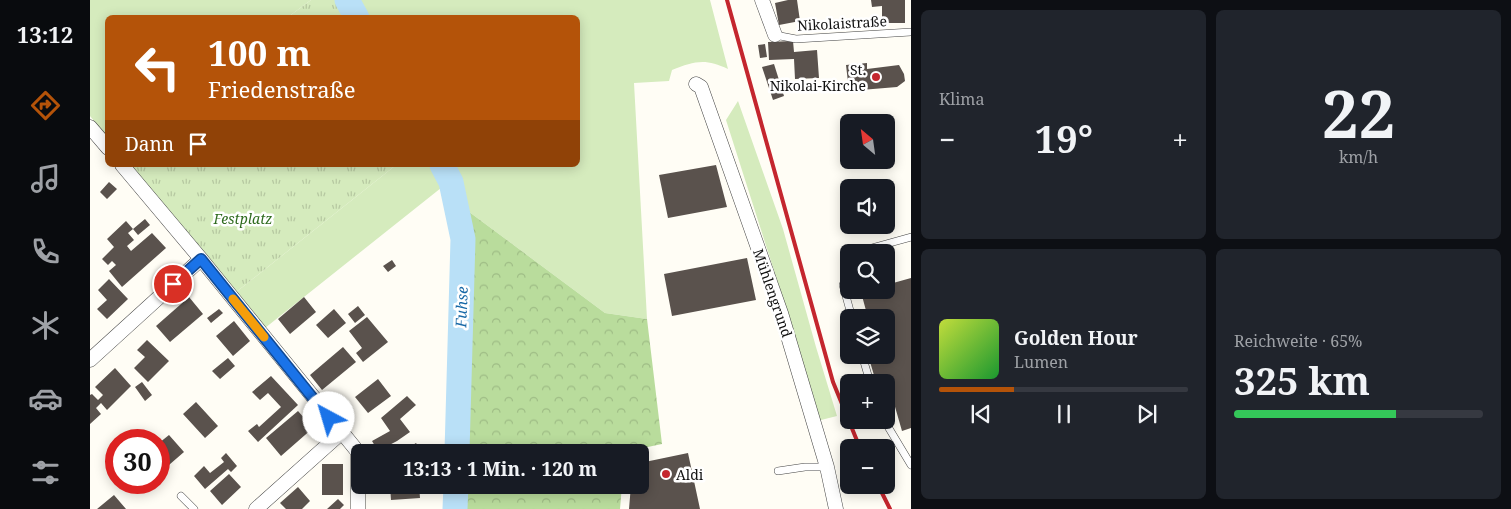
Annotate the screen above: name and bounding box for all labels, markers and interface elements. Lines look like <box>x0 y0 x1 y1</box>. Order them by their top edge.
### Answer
street label: Nikolaistraße <box>797 11 887 35</box>
text: 13:12 <box>17 19 73 49</box>
text: 100 m <box>208 29 311 76</box>
icon: left <box>125 35 190 100</box>
place label: St. Nikolai-Kirche <box>770 60 866 95</box>
text: 22 <box>1322 69 1395 157</box>
marker: St. Nikolai-Kirche <box>870 71 882 83</box>
text: Friedenstraße <box>208 74 356 104</box>
icon: directions <box>28 88 63 123</box>
text: Klima <box>939 88 984 110</box>
text: 19° <box>1035 112 1093 164</box>
north arrow <box>840 114 895 169</box>
map controls <box>840 114 895 494</box>
text: − <box>939 120 955 158</box>
text: + <box>1172 120 1188 158</box>
icon: arrive <box>184 130 212 158</box>
text: Dann <box>125 131 174 157</box>
text: km/h <box>1339 146 1378 168</box>
icon: music <box>28 161 63 196</box>
button: sound <box>840 179 895 234</box>
park label: Festplatz <box>213 209 273 228</box>
icon: phone <box>28 234 63 269</box>
button: search <box>840 244 895 299</box>
street label: Mühlengrund <box>749 246 797 340</box>
pin <box>152 263 194 305</box>
icon: arrive <box>159 270 187 298</box>
water label: Fuhse <box>450 285 472 329</box>
icon: climate <box>28 308 63 343</box>
button: layers <box>840 309 895 364</box>
text: Golden Hour <box>1014 325 1138 351</box>
text: Reichweite · 65% <box>1234 330 1362 352</box>
text: Lumen <box>1014 351 1068 373</box>
text: 325 km <box>1234 354 1370 406</box>
button: + <box>840 374 895 429</box>
icon: car <box>28 381 63 416</box>
position arrow <box>302 391 354 443</box>
icon: previous <box>967 400 995 428</box>
icon: pause <box>1050 400 1078 428</box>
icon: next <box>1133 400 1161 428</box>
speed limit sign: 30 <box>105 429 170 494</box>
button: − <box>840 439 895 494</box>
icon: filters <box>28 455 63 490</box>
text: 13:13 · 1 Min. · 120 m <box>403 456 597 482</box>
place label: Aldi <box>676 465 704 484</box>
marker: Aldi <box>660 468 672 480</box>

